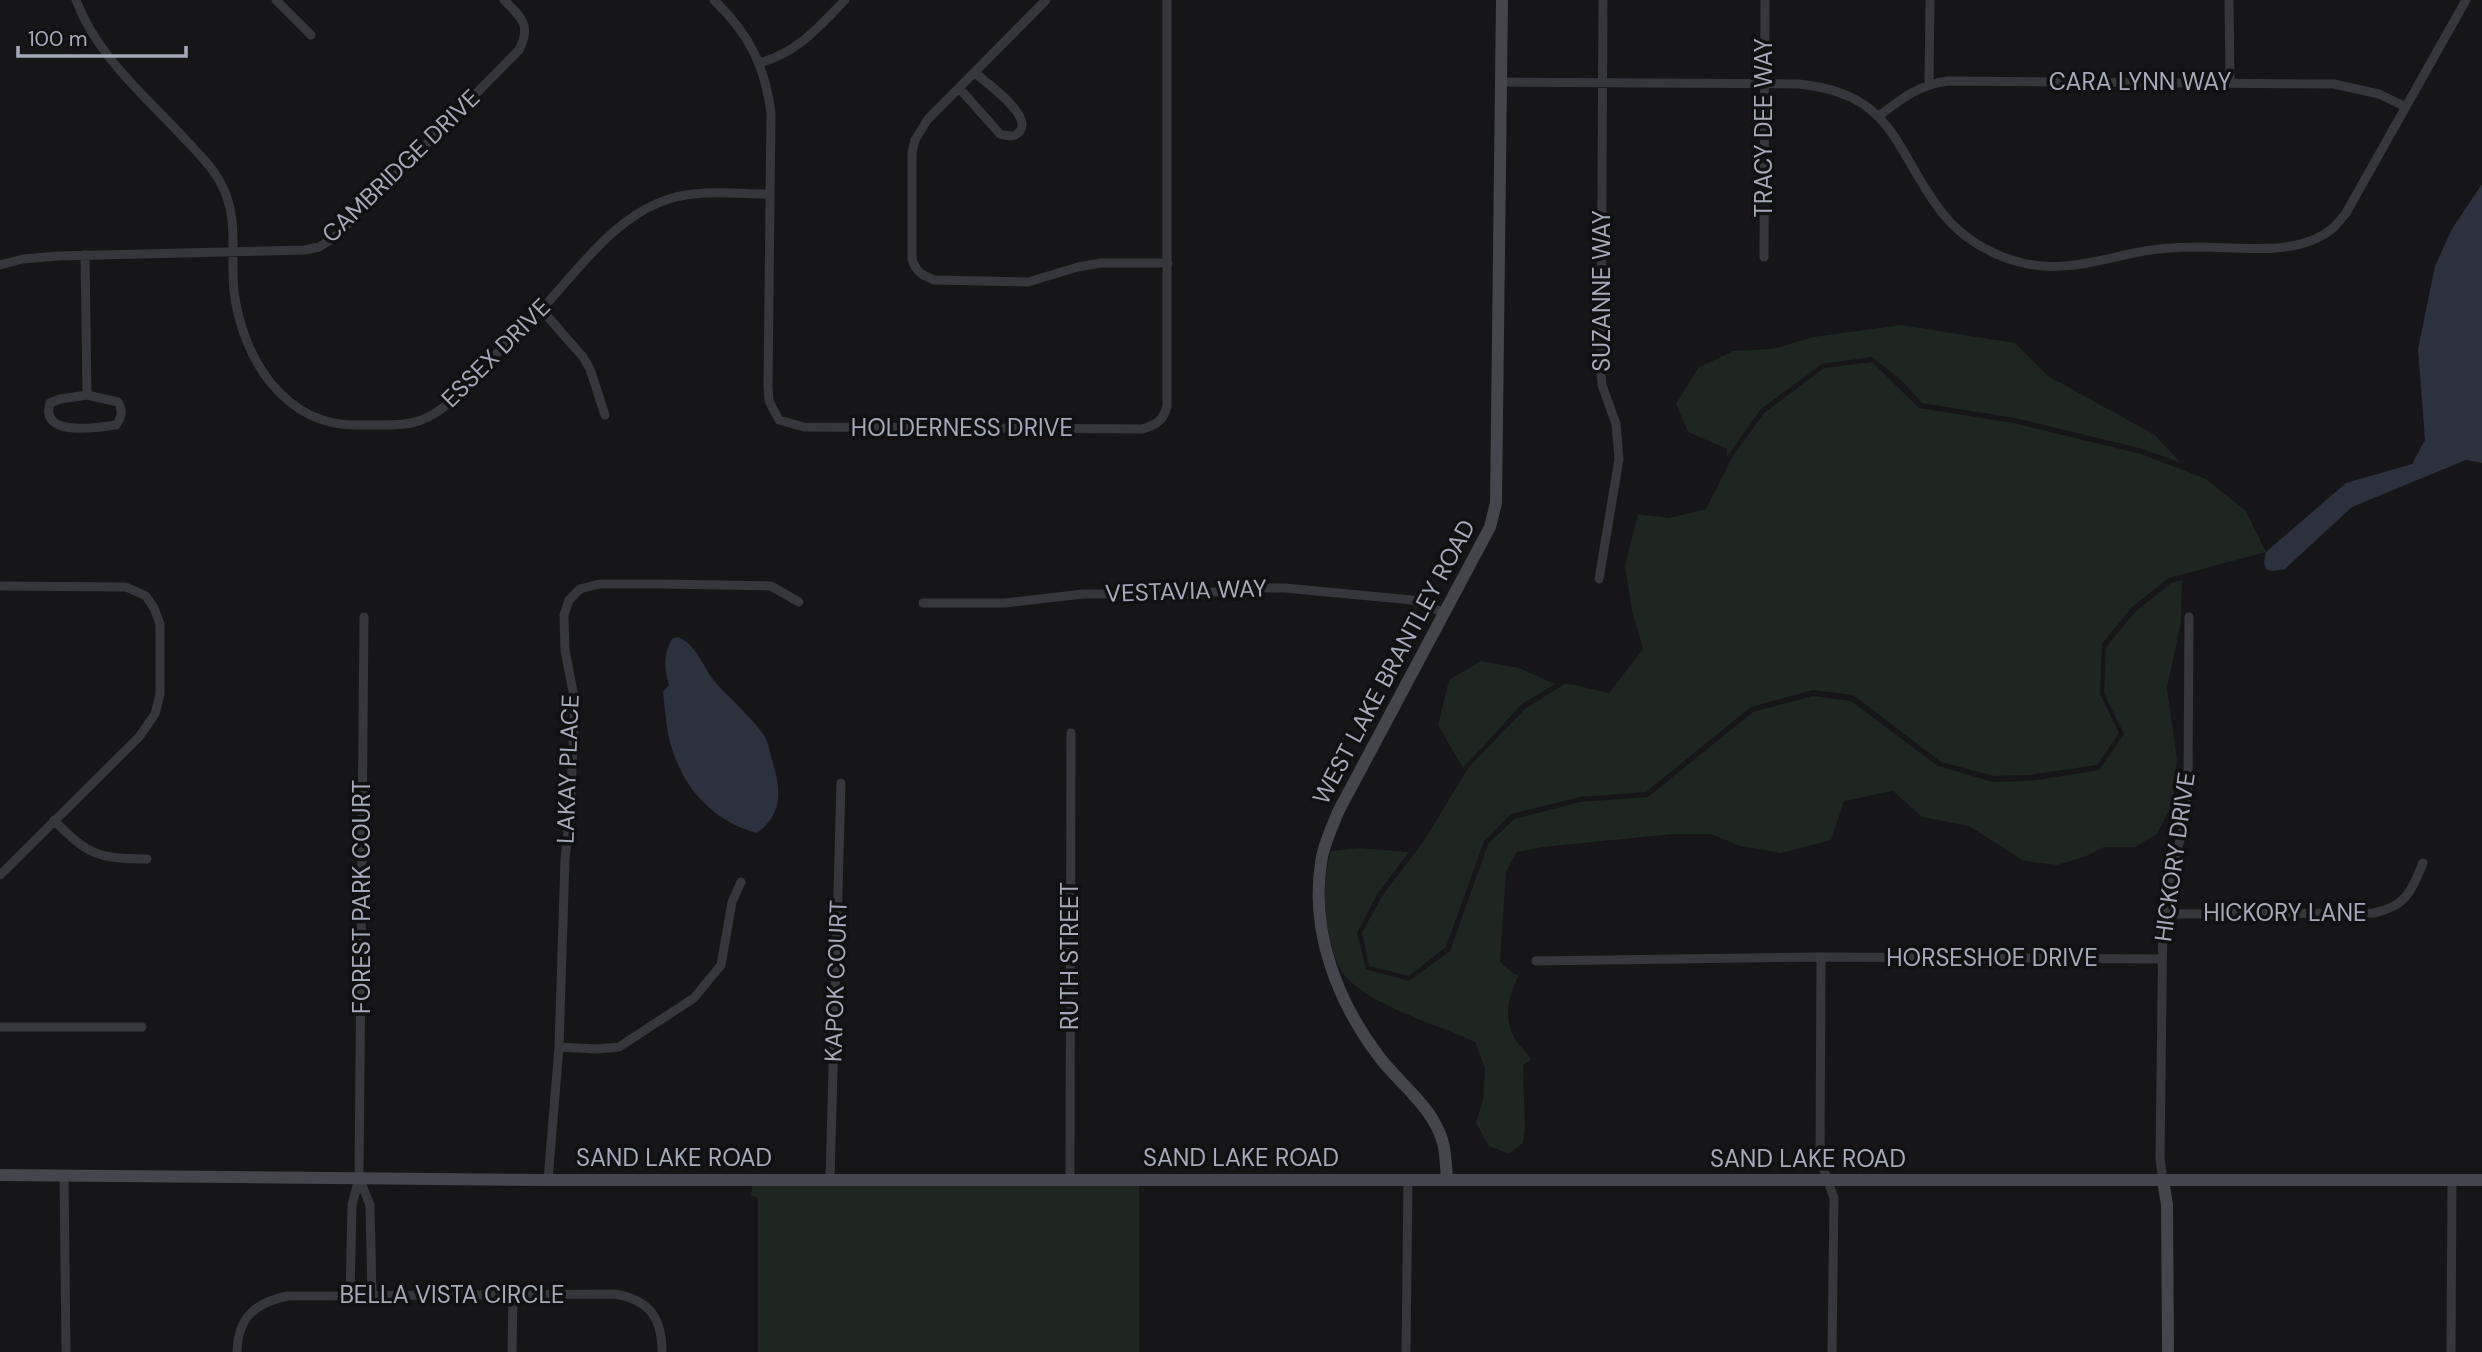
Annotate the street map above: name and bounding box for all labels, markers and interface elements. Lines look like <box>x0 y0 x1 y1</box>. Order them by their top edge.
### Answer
scale bar <box>18 14 186 58</box>
text: 100 m <box>28 25 88 53</box>
street label: TRACY DEE WAY <box>1748 38 1779 218</box>
street label: CARA LYNN WAY <box>2049 66 2231 97</box>
street label: CAMBRIDGE DRIVE <box>315 82 486 249</box>
street label: SUZANNE WAY <box>1586 210 1617 372</box>
street label: ESSEX DRIVE <box>435 292 557 414</box>
street label: HOLDERNESS DRIVE <box>851 412 1073 443</box>
street label: WEST LAKE BRANTLEY ROAD <box>1305 514 1482 809</box>
street label: VESTAVIA WAY <box>1105 572 1268 609</box>
street label: LAKAY PLACE <box>549 694 586 844</box>
street label: HICKORY DRIVE <box>2147 770 2202 944</box>
street label: FOREST PARK COURT <box>346 780 377 1014</box>
street label: RUTH STREET <box>1054 882 1085 1030</box>
street label: HICKORY LANE <box>2203 897 2367 928</box>
street label: KAPOK COURT <box>817 899 854 1063</box>
street label: HORSESHOE DRIVE <box>1886 942 2098 973</box>
street label: SAND LAKE ROAD <box>576 1142 772 1173</box>
street label: SAND LAKE ROAD <box>1143 1142 1339 1173</box>
street label: SAND LAKE ROAD <box>1710 1143 1906 1174</box>
street label: BELLA VISTA CIRCLE <box>339 1279 565 1310</box>

